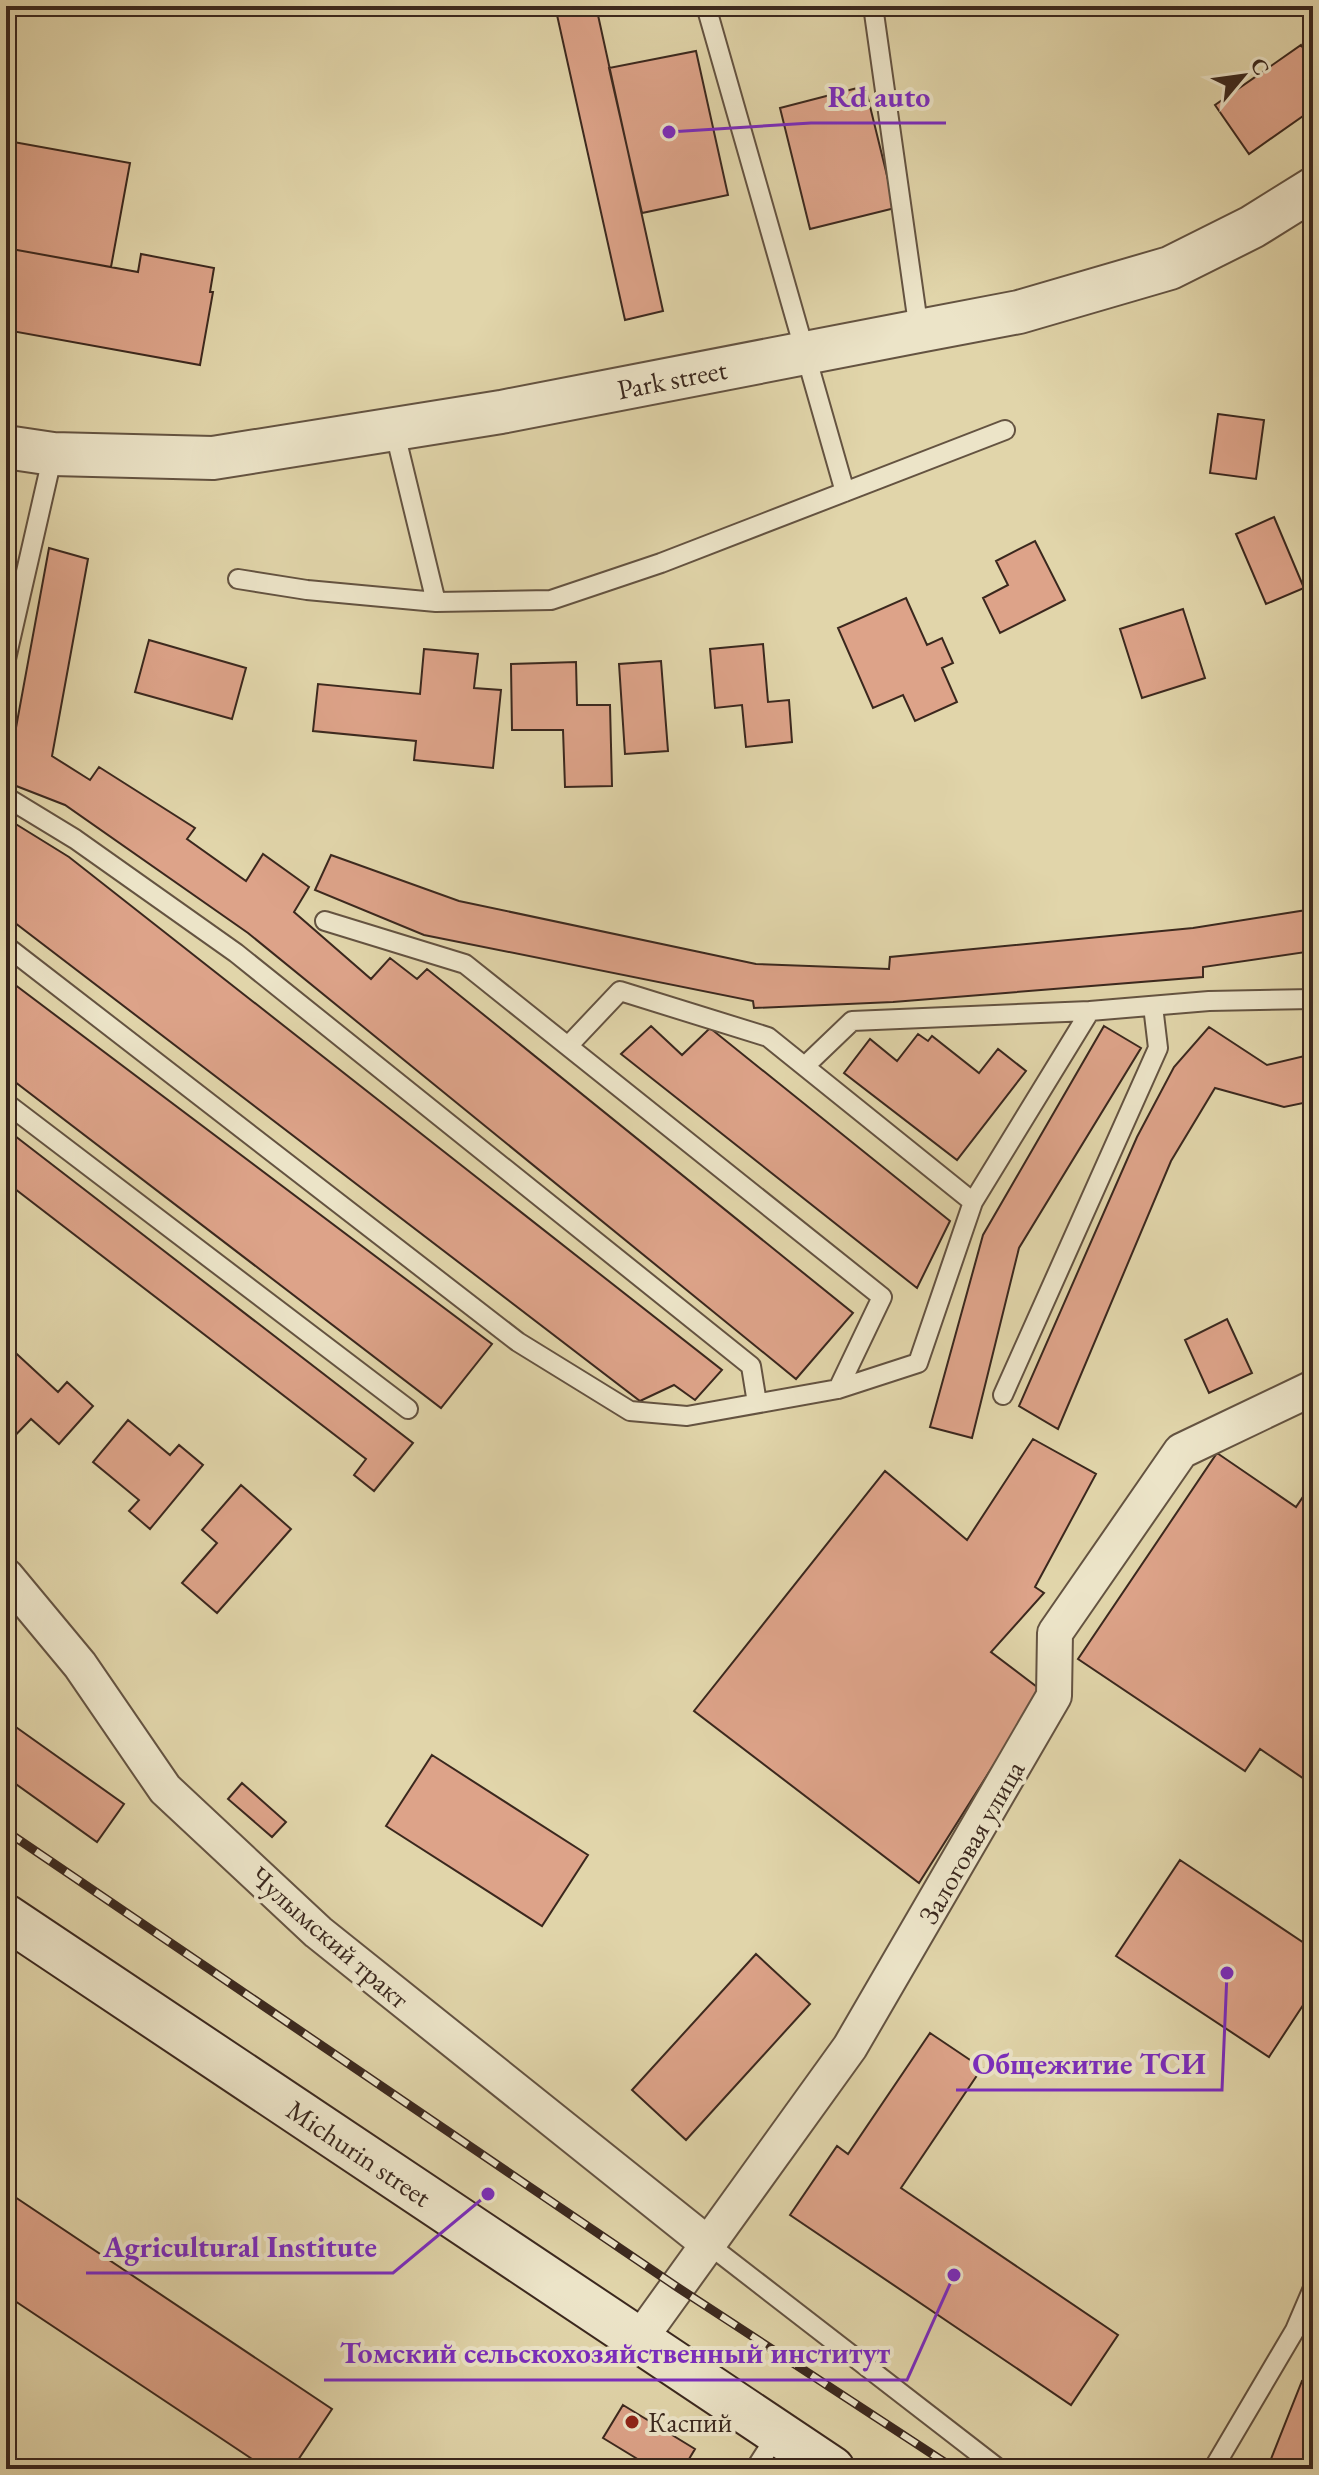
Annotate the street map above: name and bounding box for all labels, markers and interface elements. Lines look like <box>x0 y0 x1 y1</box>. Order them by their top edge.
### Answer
north arrow <box>1203 36 1283 116</box>
text: С <box>1244 53 1277 80</box>
callout: Rd auto <box>811 69 946 123</box>
text: Rd auto <box>828 77 930 116</box>
street label: Park street <box>614 351 730 407</box>
street label: Залоговая улица <box>910 1753 1033 1930</box>
street label: Чулымский тракт <box>243 1858 418 2016</box>
callout: Общежитие ТСИ <box>956 2036 1222 2090</box>
text: Общежитие ТСИ <box>972 2044 1206 2083</box>
street label: Michurin street <box>280 2091 438 2215</box>
callout: Agricultural Institute <box>86 2219 393 2273</box>
text: Agricultural Institute <box>102 2227 377 2266</box>
callout: Томский сельскохозяйственный институт <box>324 2326 907 2380</box>
text: Томский сельскохозяйственный институт <box>340 2333 891 2372</box>
place label: Каспий <box>648 2404 733 2440</box>
marker: Каспий <box>623 2413 641 2431</box>

